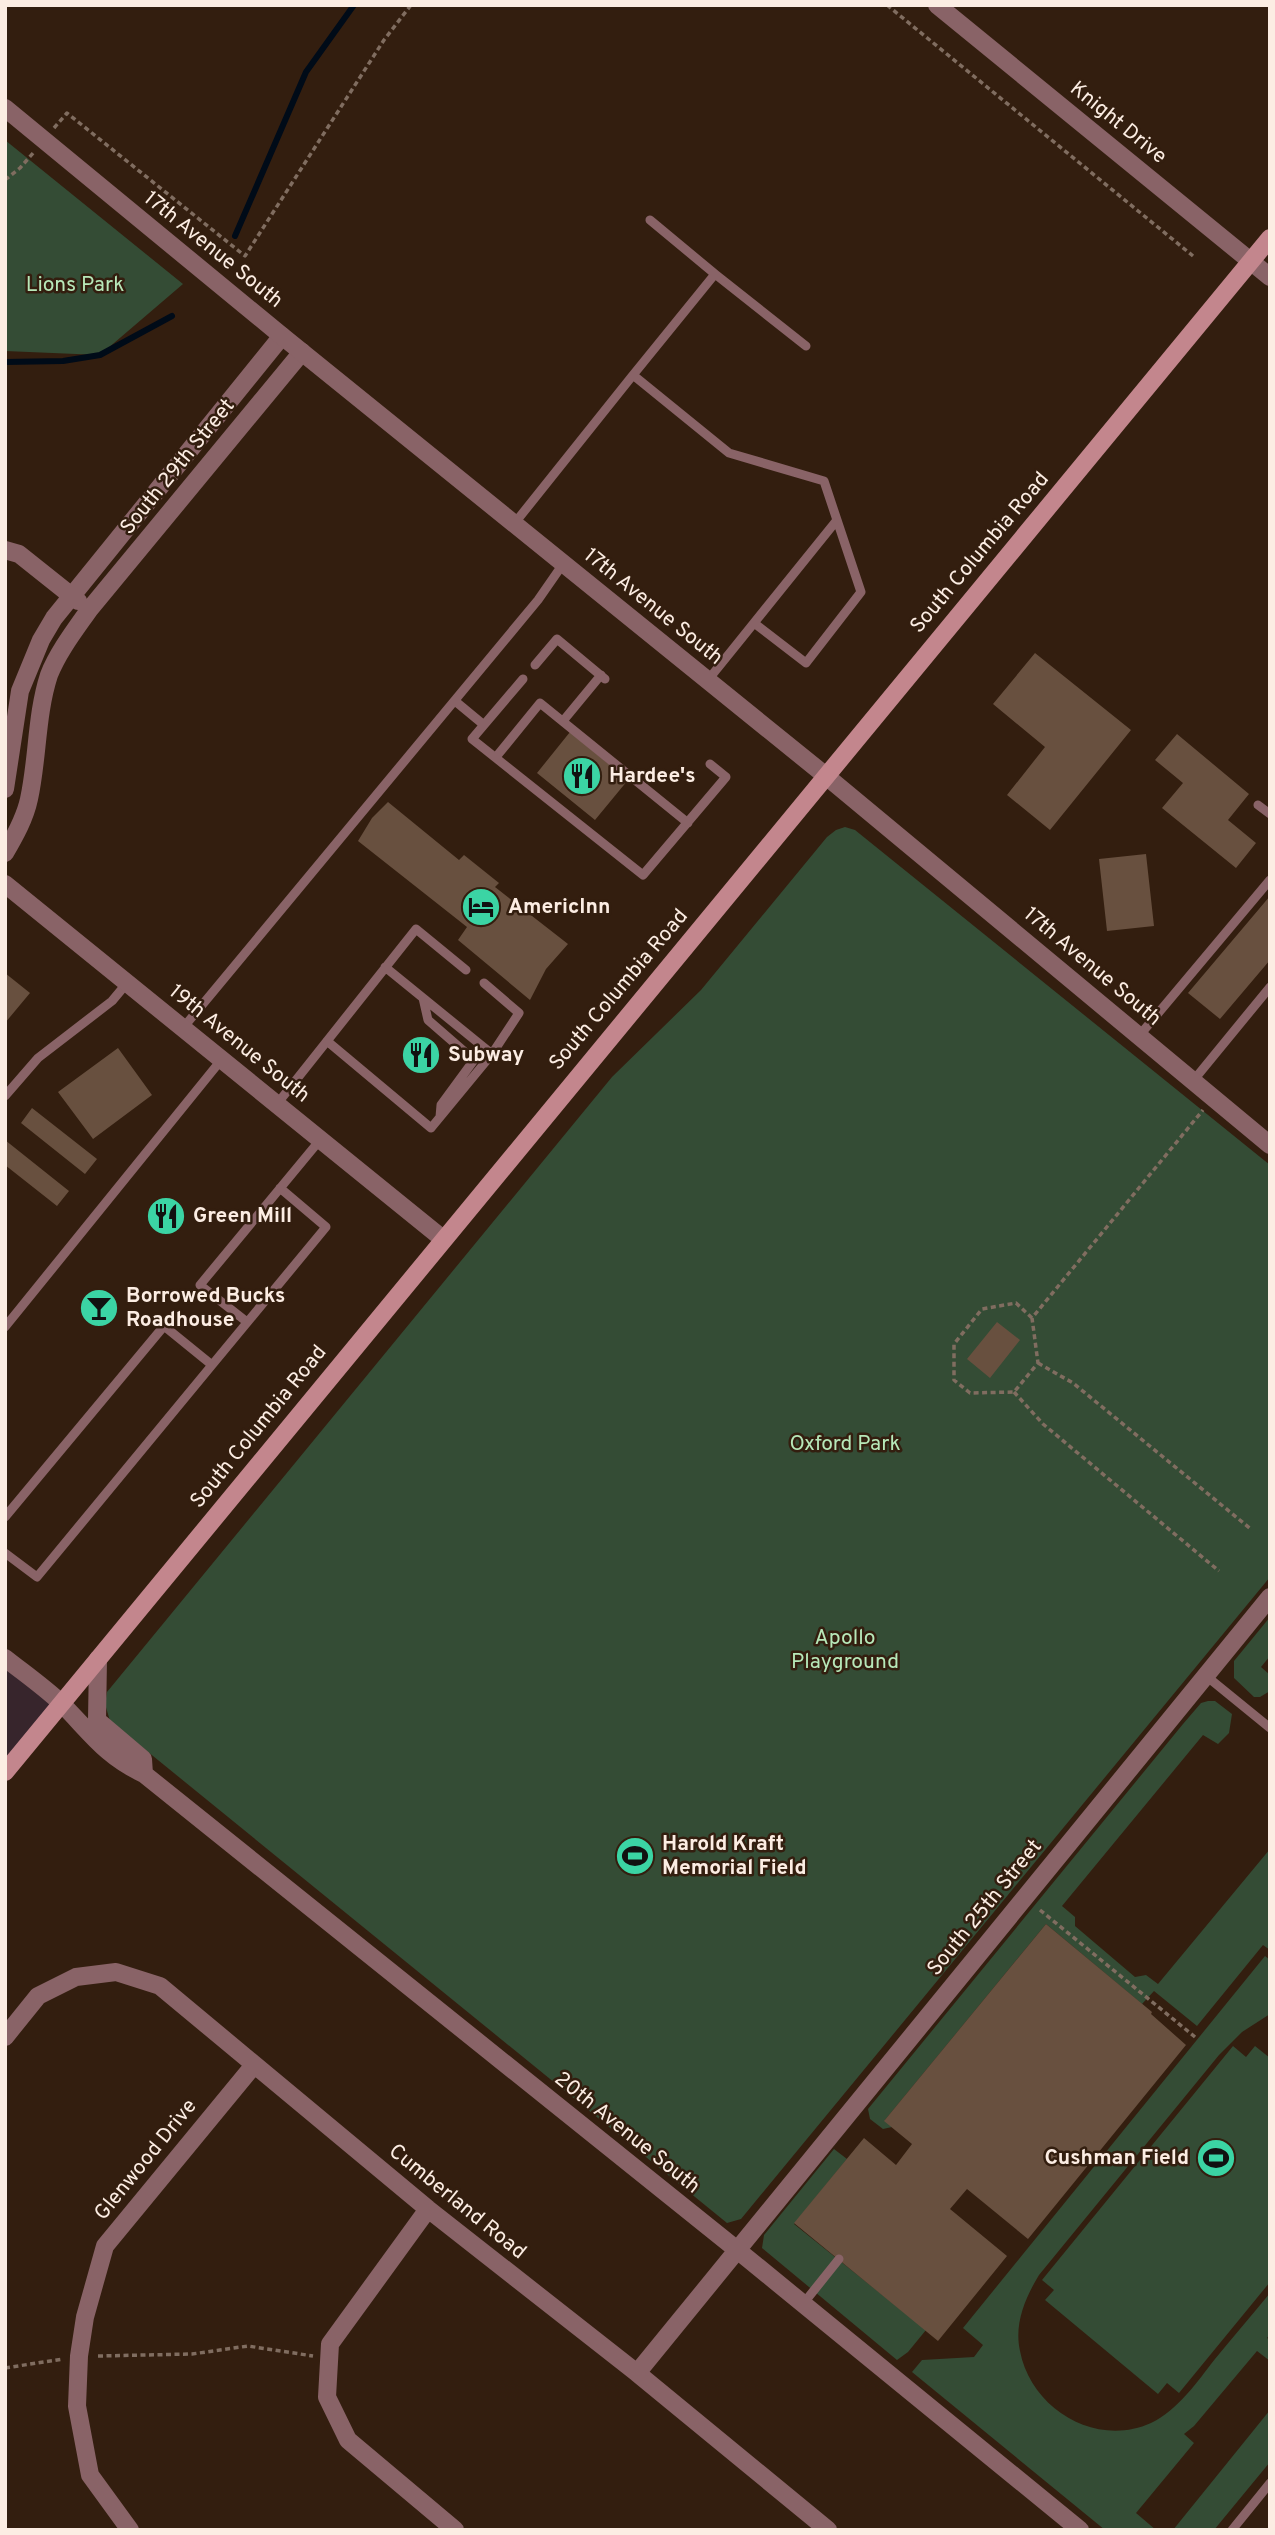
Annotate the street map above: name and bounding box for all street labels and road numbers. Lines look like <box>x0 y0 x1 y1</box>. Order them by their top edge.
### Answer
street label: Knight Drive <box>1064 76 1172 170</box>
street label: 17th Avenue South <box>138 185 288 315</box>
street label: South 29th Street <box>115 393 241 541</box>
street label: South Columbia Road <box>905 467 1055 639</box>
street label: 17th Avenue South <box>578 542 728 672</box>
street label: 17th Avenue South <box>1018 901 1166 1033</box>
street label: South Columbia Road <box>544 904 694 1076</box>
street label: 19th Avenue South <box>163 979 315 1109</box>
street label: South Columbia Road <box>185 1340 333 1514</box>
street label: South 25th Street <box>922 1834 1048 1982</box>
street label: 20th Avenue South <box>549 2066 705 2200</box>
street label: Glenwood Drive <box>89 2094 203 2226</box>
street label: Cumberland Road <box>383 2138 531 2266</box>

